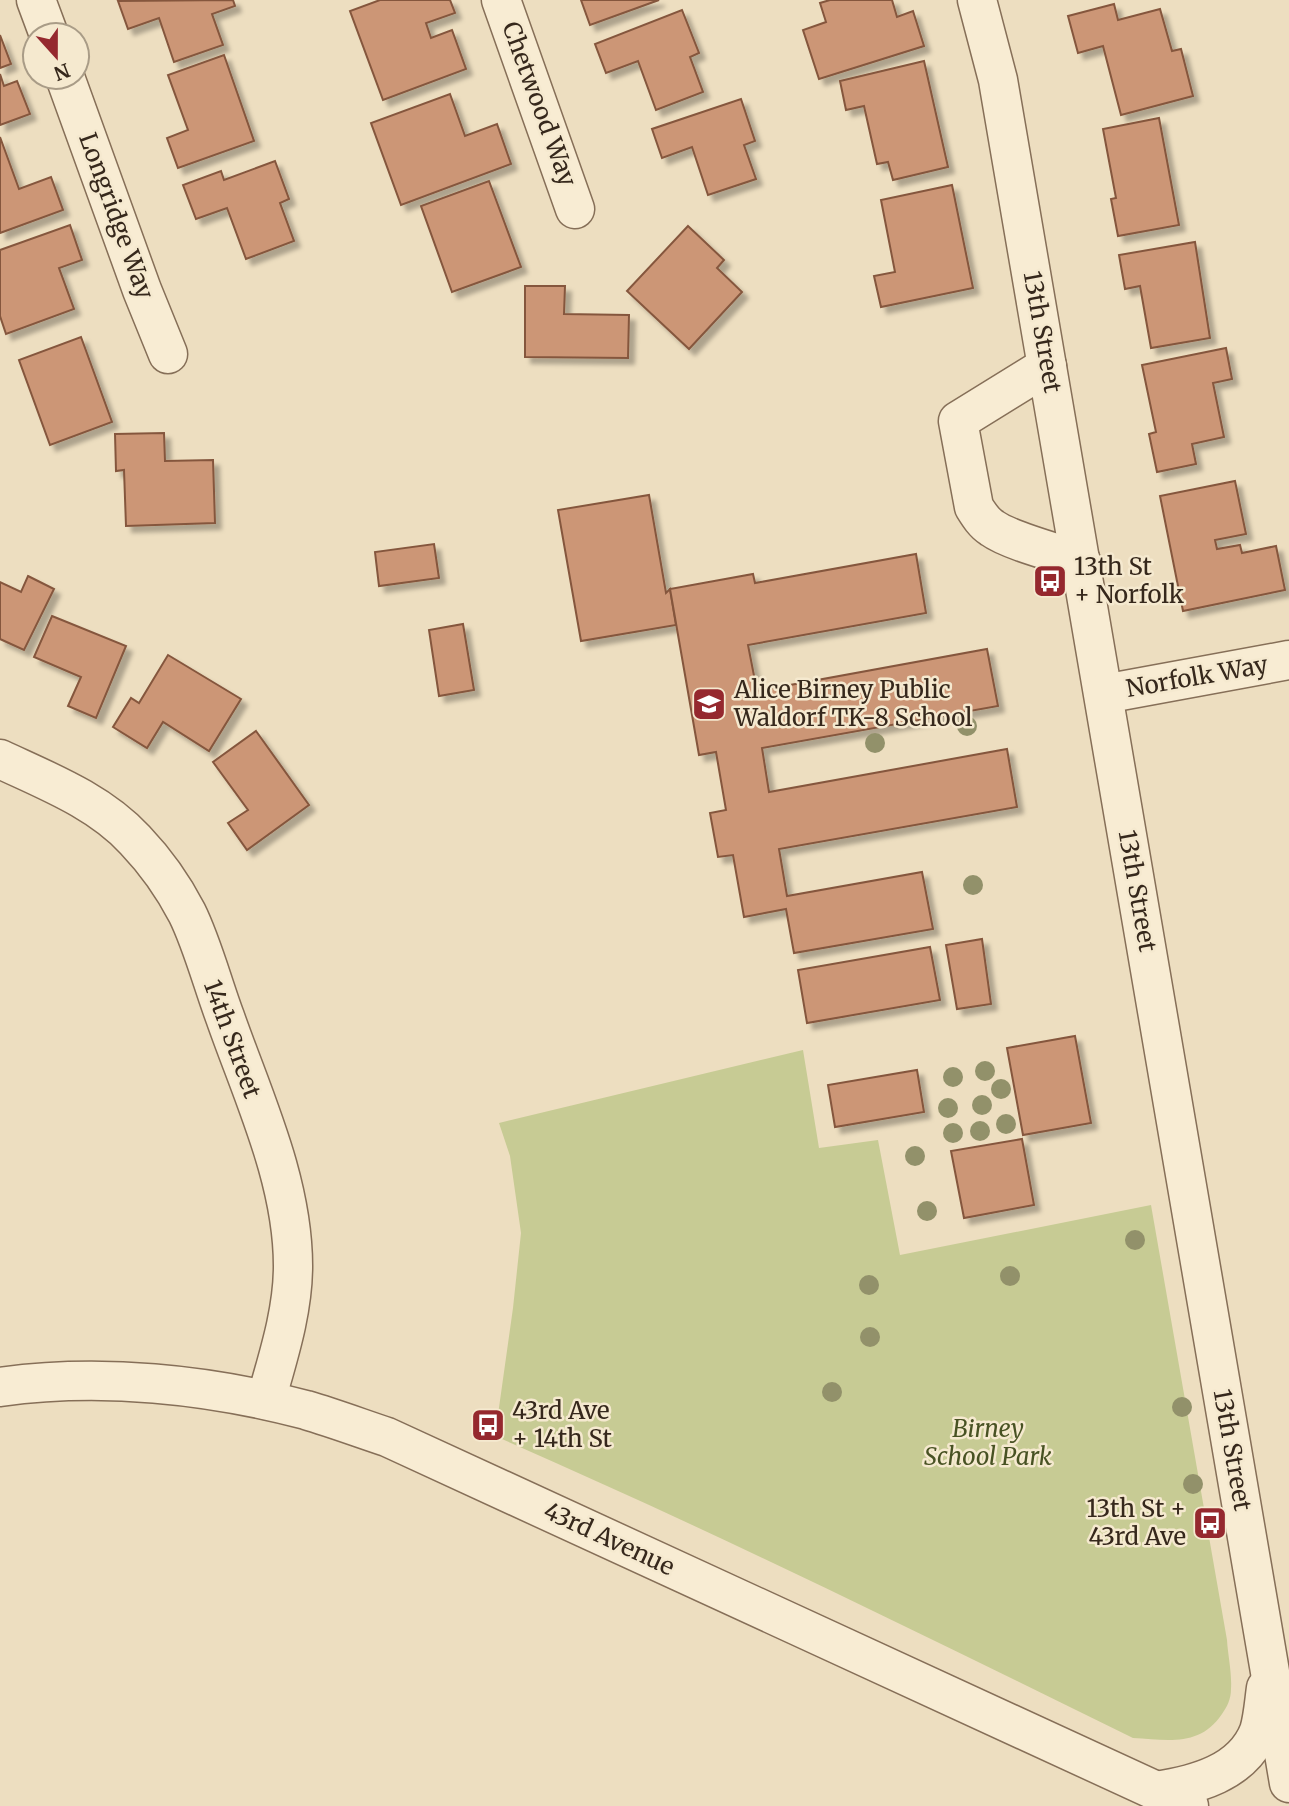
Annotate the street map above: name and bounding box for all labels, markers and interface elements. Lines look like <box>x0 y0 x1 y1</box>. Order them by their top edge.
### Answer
street label: Chetwood Way <box>495 17 584 190</box>
north arrow <box>21 21 91 91</box>
text: N <box>51 58 73 86</box>
street label: Longridge Way <box>72 129 161 303</box>
street label: 13th Street <box>1017 269 1069 396</box>
place label: 13th St + Norfolk <box>1074 551 1185 610</box>
bus stop icon: 13th St + Norfolk <box>1031 562 1069 600</box>
street label: Norfolk Way <box>1124 649 1270 704</box>
place label: Alice Birney Public Waldorf TK-8 School <box>733 674 973 733</box>
school or university icon: Alice Birney Public Waldorf TK-8 School <box>690 685 728 723</box>
street label: 13th Street <box>1112 828 1164 955</box>
street label: 14th Street <box>197 976 268 1103</box>
street label: 13th Street <box>1207 1387 1259 1514</box>
place label: 43rd Ave + 14th St <box>512 1395 612 1454</box>
bus stop icon: 43rd Ave + 14th St <box>469 1406 507 1444</box>
park label: Birney School Park <box>924 1413 1052 1472</box>
place label: 13th St + 43rd Ave <box>1086 1493 1186 1552</box>
street label: 43rd Avenue <box>539 1495 679 1582</box>
bus stop icon: 13th St + 43rd Ave <box>1191 1504 1229 1542</box>

